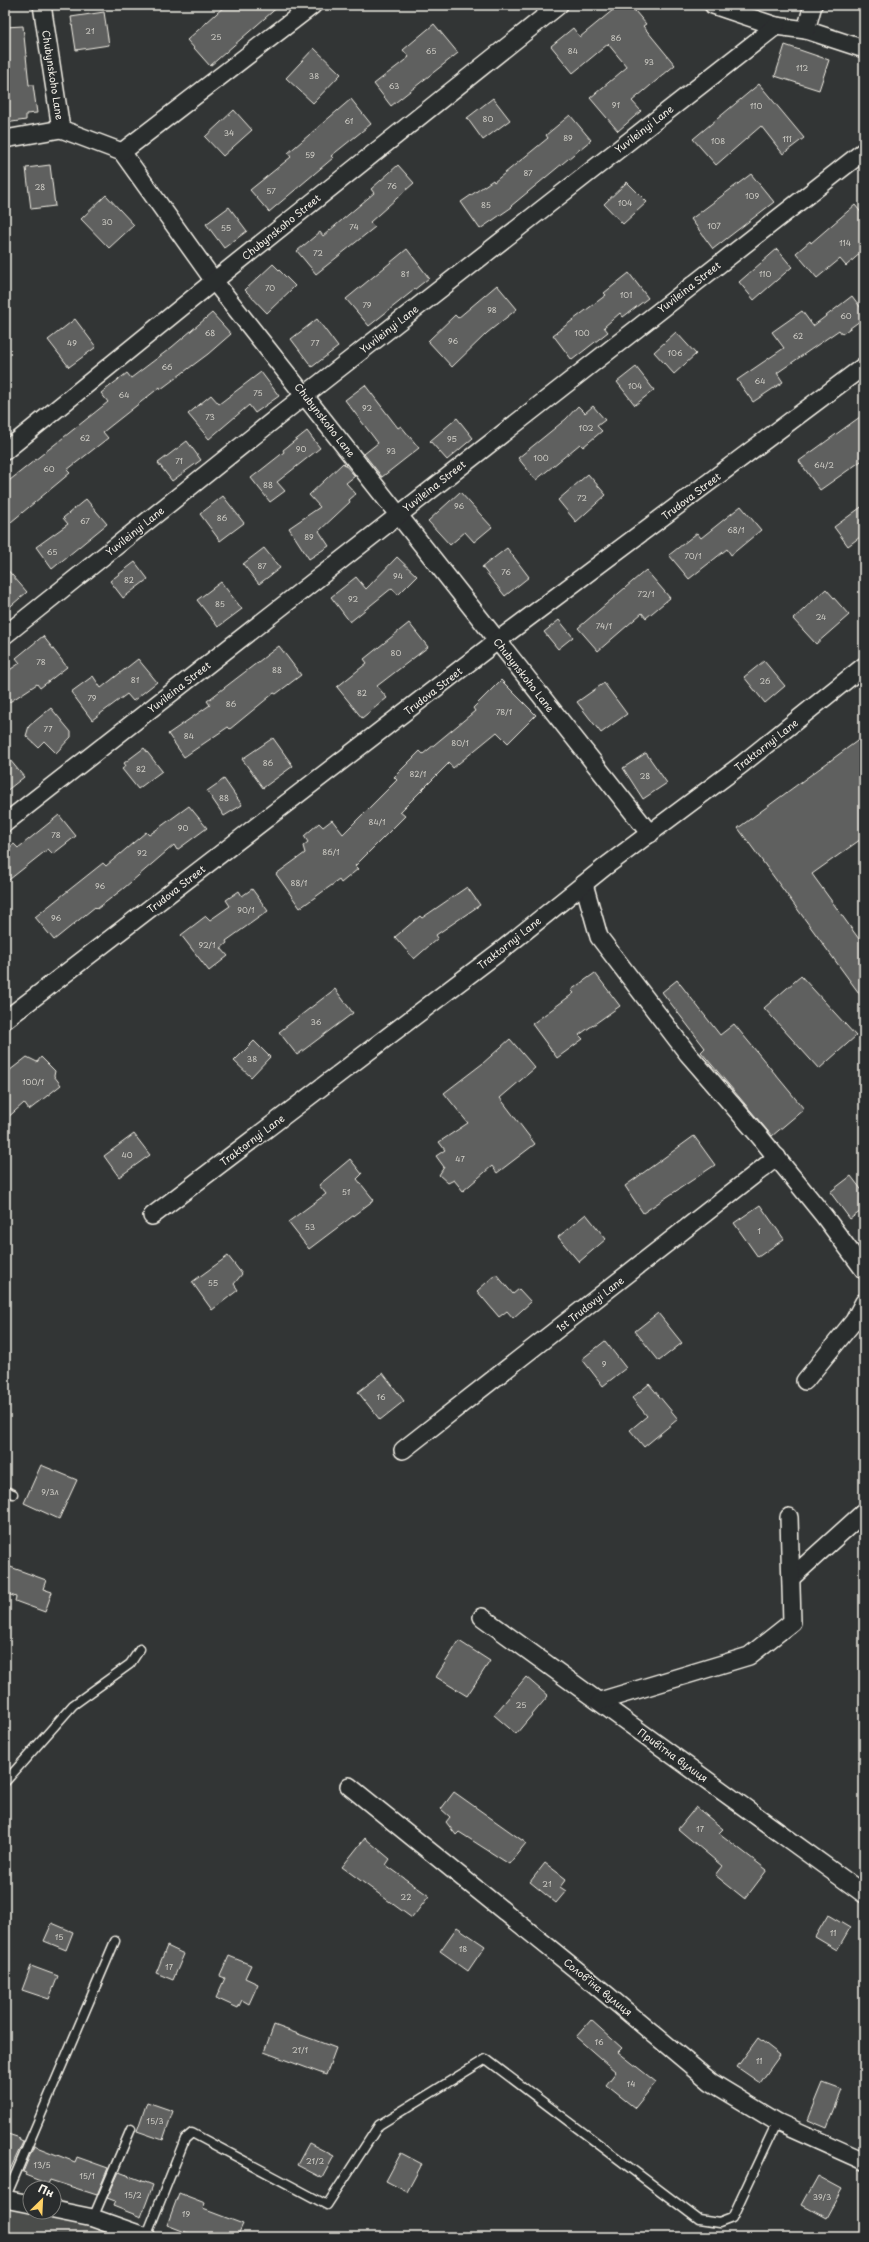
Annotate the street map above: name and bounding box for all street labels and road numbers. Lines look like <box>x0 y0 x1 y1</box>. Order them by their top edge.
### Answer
street label: Chubynskoho Lane <box>39 29 68 121</box>
street label: Yuvileinyi Lane <box>611 101 677 157</box>
street label: Chubynskoho Street <box>238 190 323 263</box>
street label: Yuvileina Street <box>654 257 723 316</box>
street label: Yuvileinyi Lane <box>356 301 422 357</box>
street label: Chubynskoho Lane <box>292 379 360 460</box>
street label: Yuvileina Street <box>399 456 468 515</box>
street label: Trudova Street <box>658 468 723 523</box>
street label: Yuvileinyi Lane <box>102 502 168 560</box>
street label: Chubynskoho Lane <box>491 634 559 715</box>
street label: Yuvileina Street <box>144 657 213 716</box>
street label: Trudova Street <box>400 663 465 718</box>
street label: Traktornyi Lane <box>731 715 801 775</box>
street label: Trudova Street <box>143 861 208 916</box>
street label: Traktornyi Lane <box>474 913 544 973</box>
street label: Traktornyi Lane <box>216 1110 288 1170</box>
street label: 1st Trudovyi Lane <box>553 1272 628 1336</box>
street label: Привітна вулиця <box>635 1724 712 1785</box>
street label: Соловʼїна вулиця <box>561 1954 636 2019</box>

